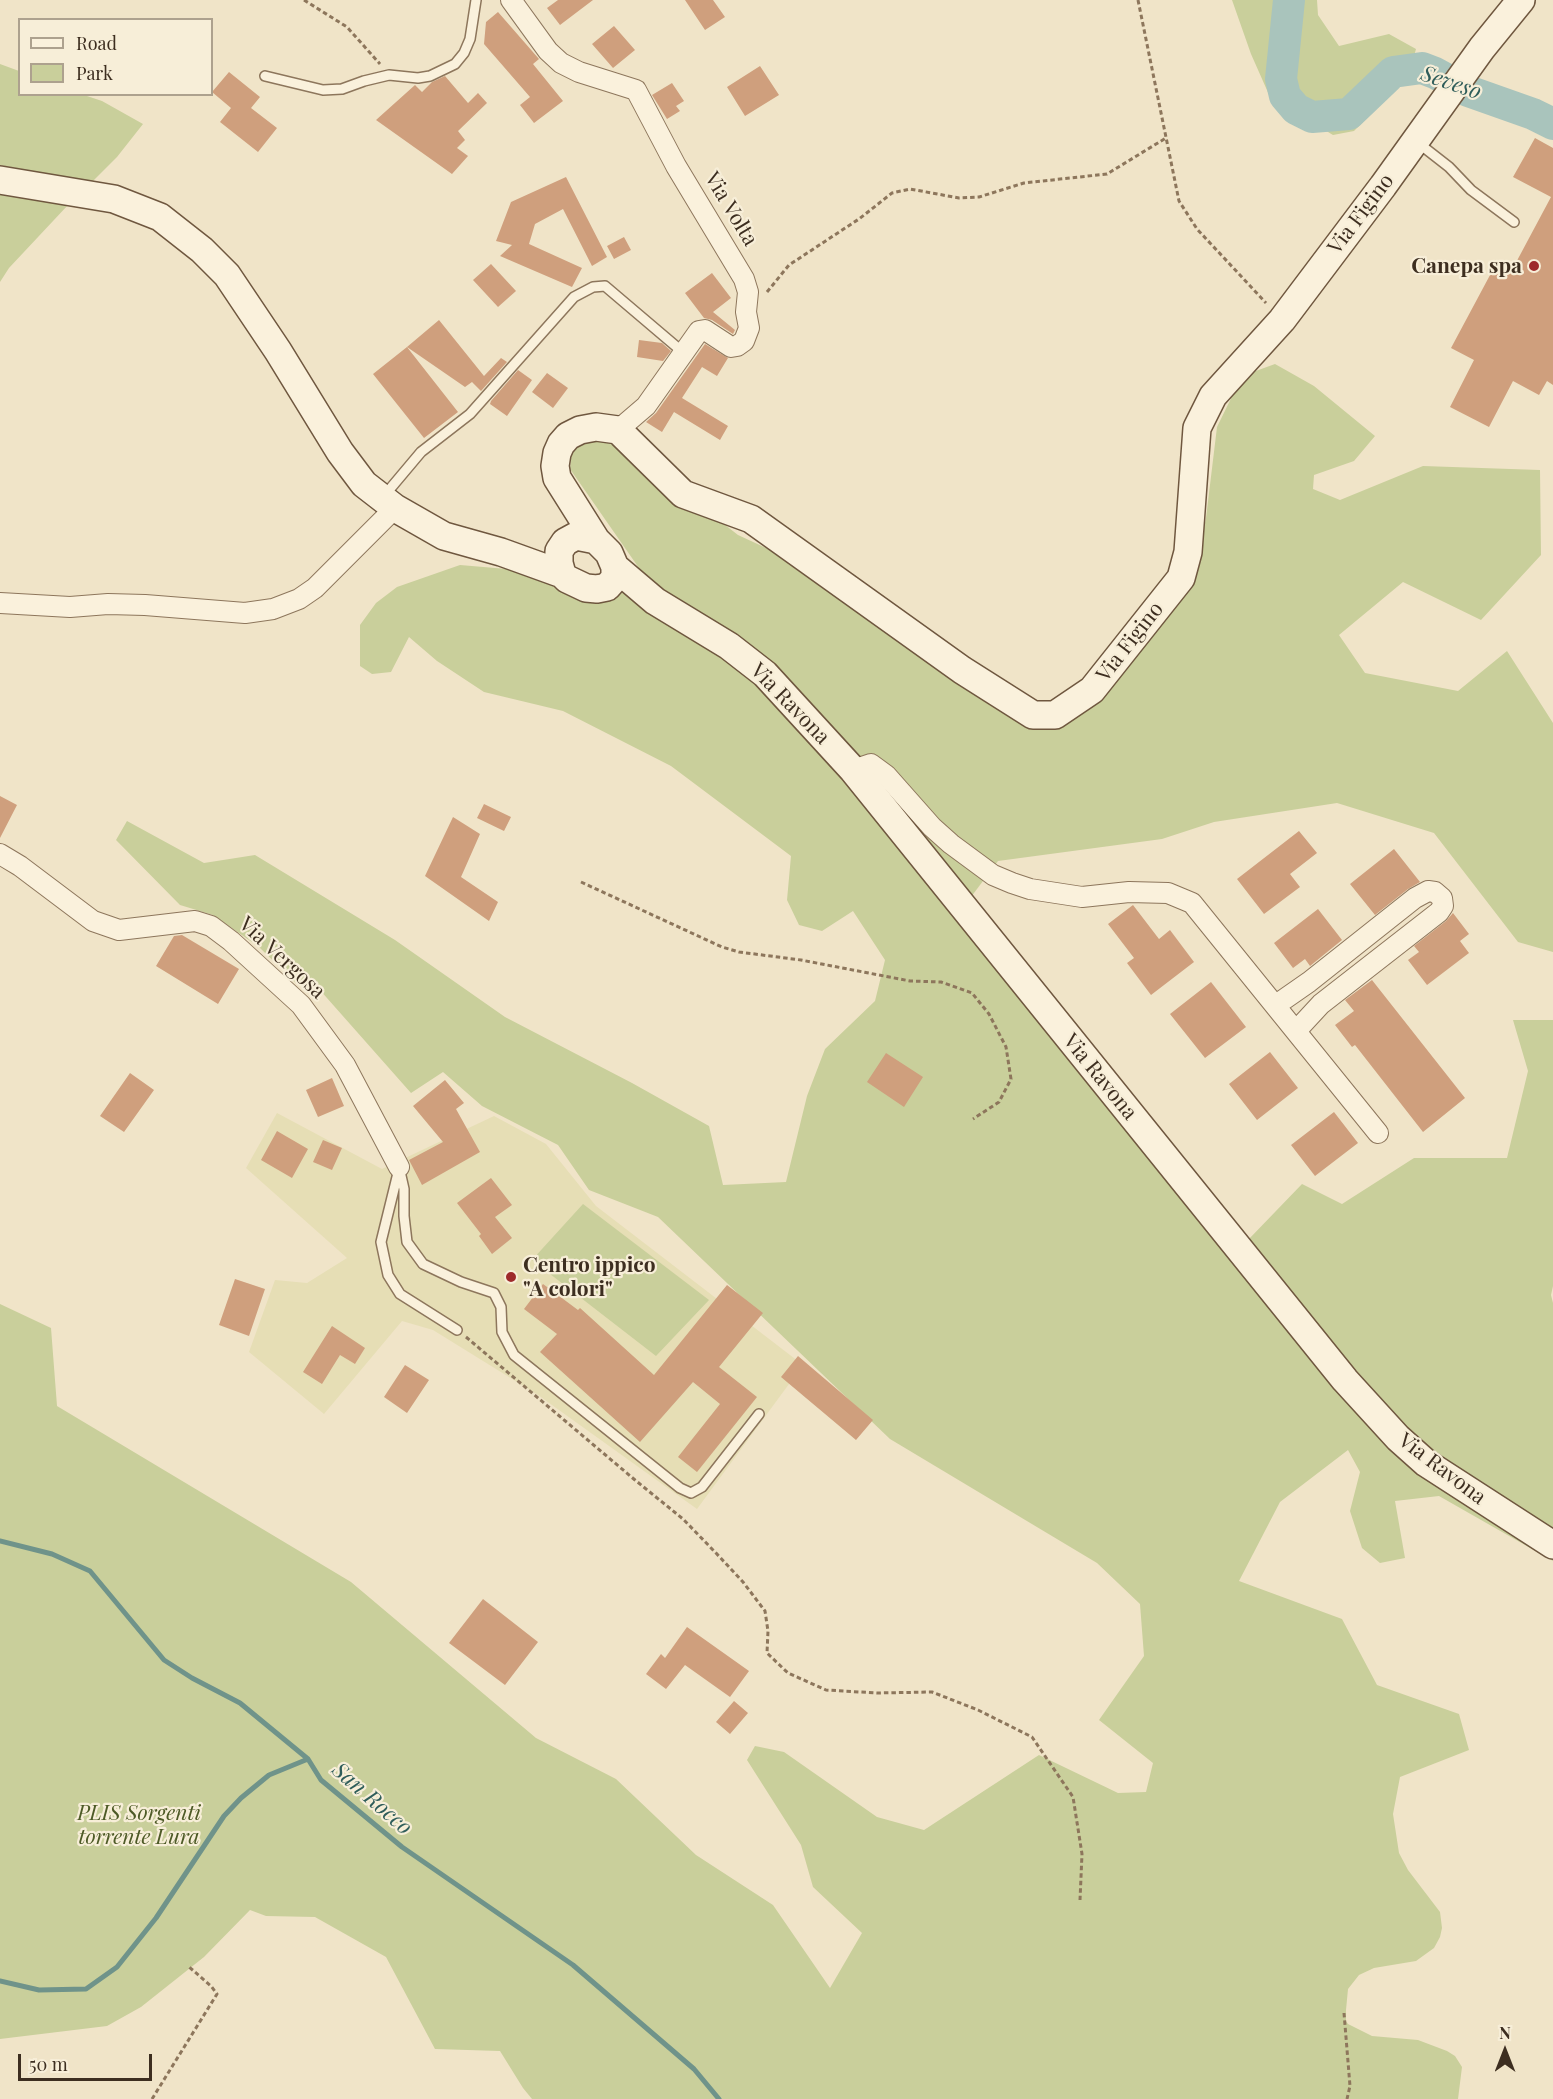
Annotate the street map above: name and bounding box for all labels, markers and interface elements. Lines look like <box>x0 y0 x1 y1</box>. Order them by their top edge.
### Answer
legend <box>18 18 213 96</box>
text: Road <box>76 31 117 55</box>
water label: Seveso <box>1417 60 1485 106</box>
text: Park <box>76 61 113 85</box>
street label: Via Volta <box>699 168 763 250</box>
street label: Via Figino <box>1323 169 1399 259</box>
place label: Canepa spa <box>1411 253 1522 279</box>
marker: Canepa spa <box>1527 259 1541 273</box>
street label: Via Figino <box>1091 597 1169 687</box>
street label: Via Ravona <box>745 658 835 750</box>
street label: Via Vergosa <box>234 912 330 1004</box>
street label: Via Ravona <box>1058 1029 1142 1125</box>
place label: Centro ippico "A colori" <box>523 1252 656 1302</box>
marker: Centro ippico "A colori" <box>504 1270 518 1284</box>
street label: Via Ravona <box>1393 1428 1491 1510</box>
water label: San Rocco <box>327 1757 417 1841</box>
park label: PLIS Sorgenti torrente Lura <box>77 1800 201 1850</box>
north arrow <box>1475 2021 1535 2081</box>
text: N <box>1499 2022 1511 2043</box>
scale bar <box>21 2042 154 2080</box>
text: 50 m <box>29 2052 68 2076</box>

